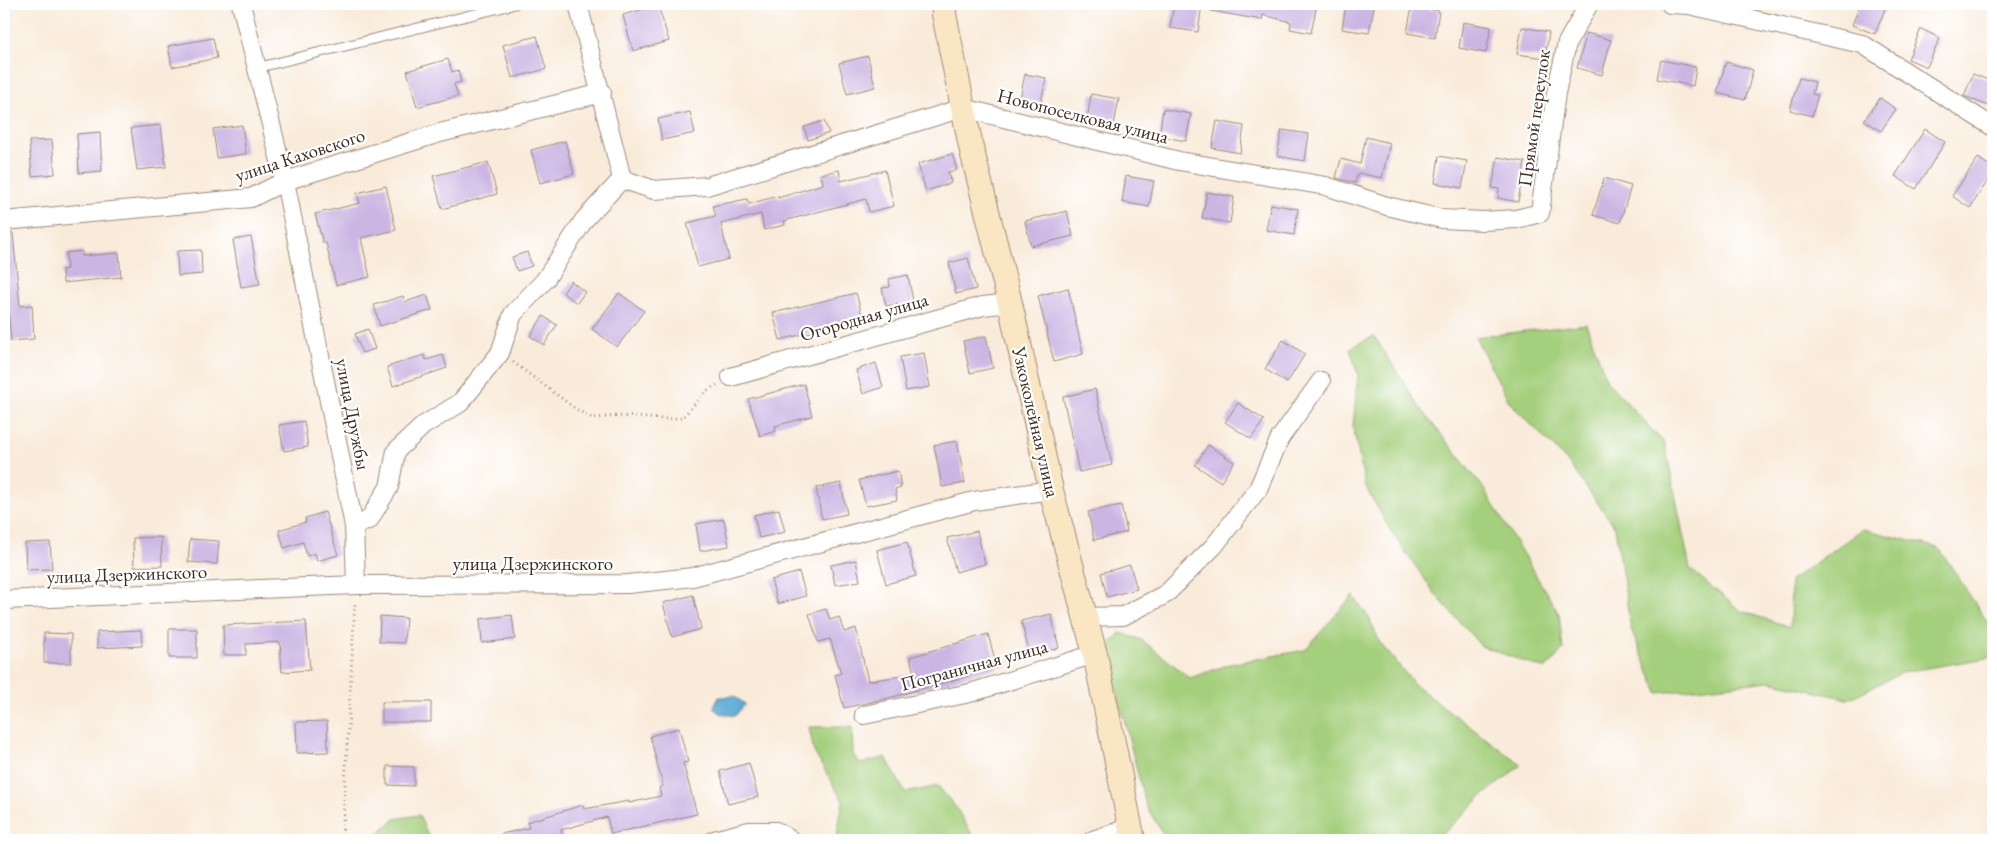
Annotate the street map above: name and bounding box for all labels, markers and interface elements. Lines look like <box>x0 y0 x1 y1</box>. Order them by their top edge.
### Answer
street label: Прямой переулок <box>1512 48 1556 188</box>
street label: Новопоселковая улица <box>995 83 1172 149</box>
street label: улица Каховского <box>232 122 368 188</box>
street label: Огородная улица <box>797 287 931 347</box>
street label: Узкоколейная улица <box>1006 343 1066 500</box>
street label: улица Дружбы <box>330 356 376 472</box>
street label: улица Дзержинского <box>453 551 613 576</box>
street label: улица Дзержинского <box>46 559 208 589</box>
street label: Пограничная улица <box>898 633 1051 697</box>

